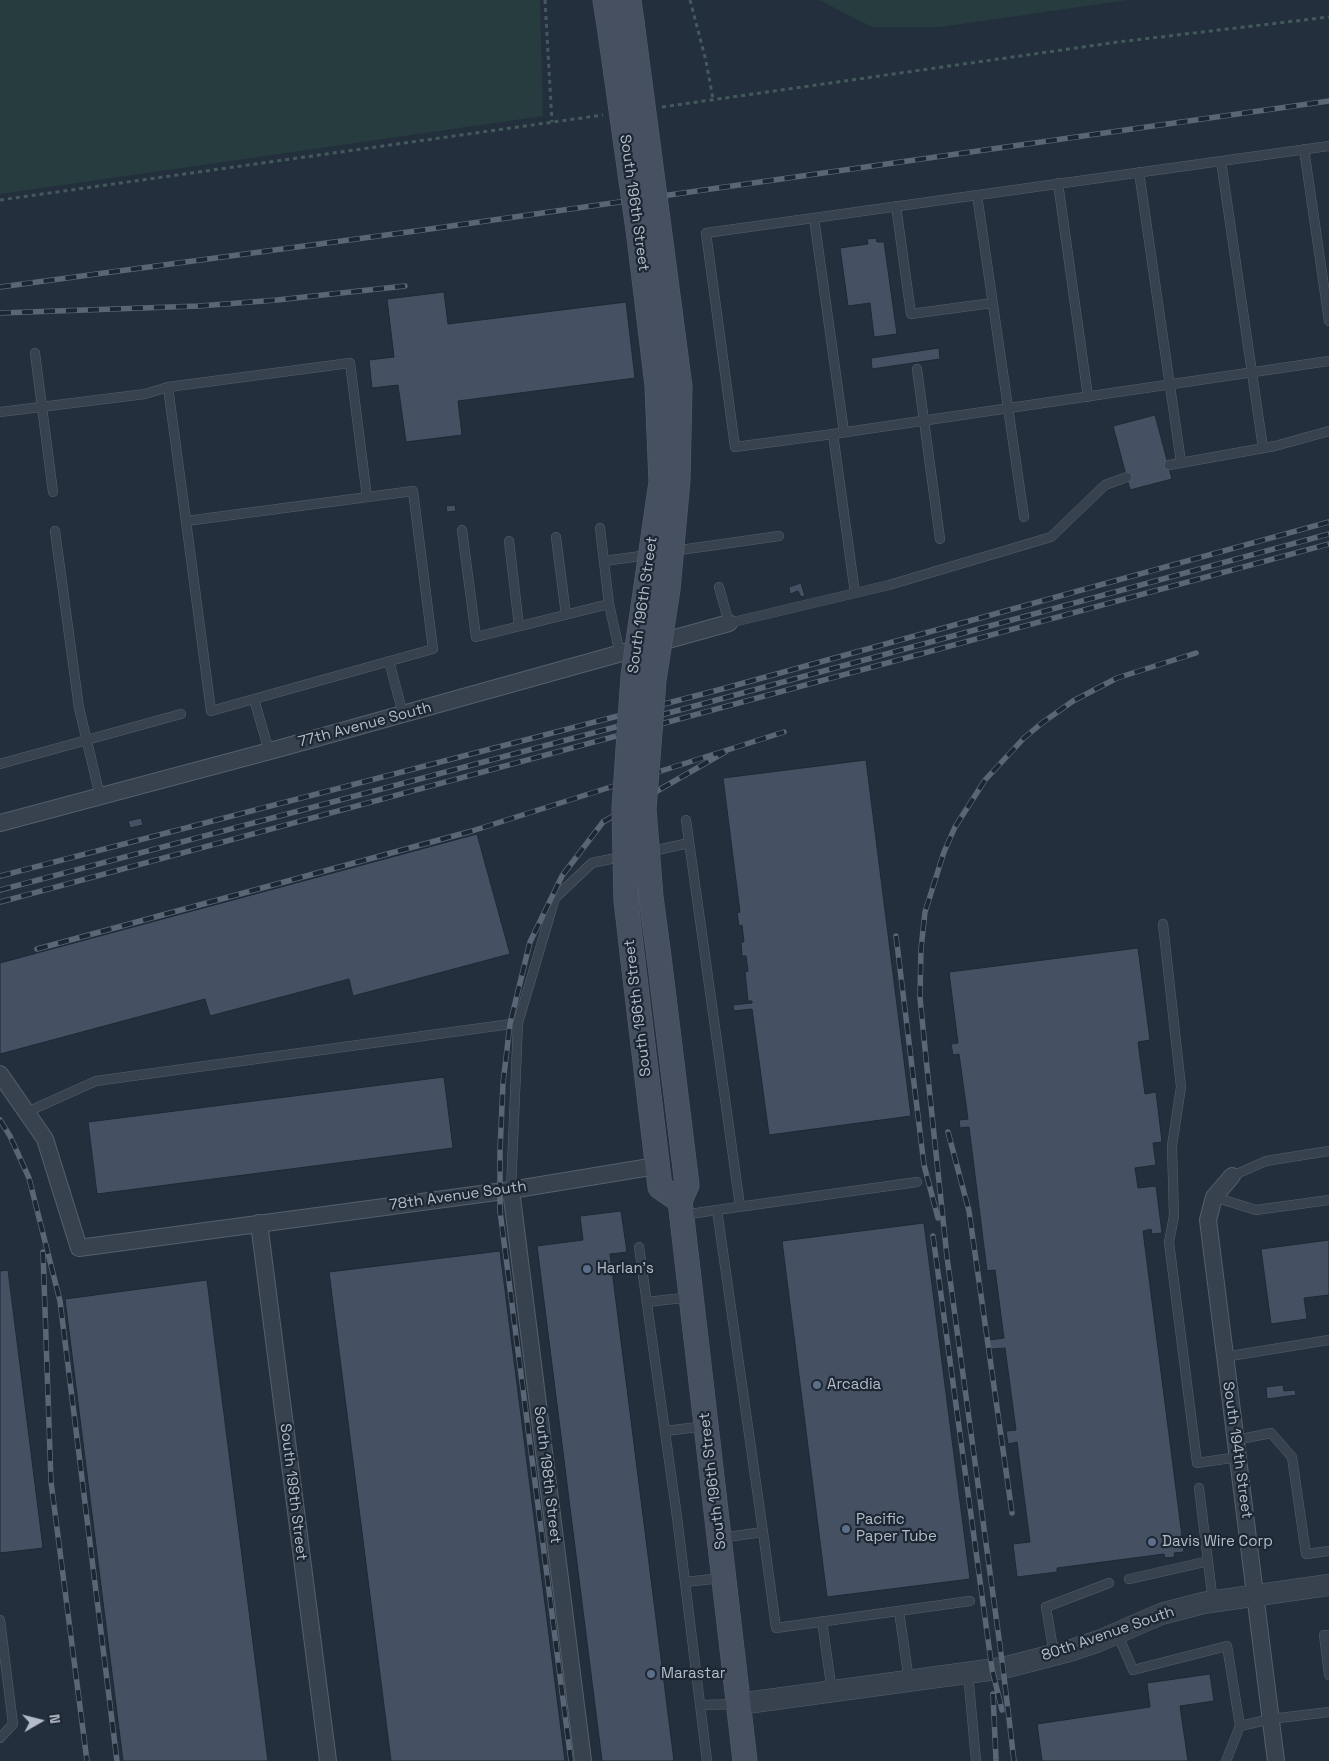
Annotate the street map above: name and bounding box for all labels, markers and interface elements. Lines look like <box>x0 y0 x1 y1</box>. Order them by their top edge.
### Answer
street label: South 196th Street <box>615 133 653 273</box>
street label: South 196th Street <box>624 535 662 675</box>
street label: 77th Avenue South <box>296 699 434 751</box>
street label: South 196th Street <box>621 938 655 1078</box>
street label: 78th Avenue South <box>388 1177 528 1215</box>
place label: Harlan's <box>597 1260 654 1278</box>
marker: Harlan's <box>581 1263 593 1275</box>
place label: Arcadia <box>827 1376 881 1394</box>
marker: Arcadia <box>811 1379 823 1391</box>
street label: South 194th Street <box>1218 1380 1256 1520</box>
street label: South 198th Street <box>530 1405 564 1545</box>
street label: South 196th Street <box>696 1411 730 1551</box>
street label: South 199th Street <box>276 1422 310 1562</box>
place label: Pacific Paper Tube <box>856 1511 937 1546</box>
marker: Pacific Paper Tube <box>840 1523 852 1535</box>
place label: Davis Wire Corp <box>1162 1533 1273 1551</box>
marker: Davis Wire Corp <box>1146 1536 1158 1548</box>
street label: 80th Avenue South <box>1039 1603 1177 1665</box>
place label: Marastar <box>661 1665 725 1683</box>
marker: Marastar <box>645 1668 657 1680</box>
north arrow <box>15 1696 65 1746</box>
text: N <box>45 1713 64 1725</box>

